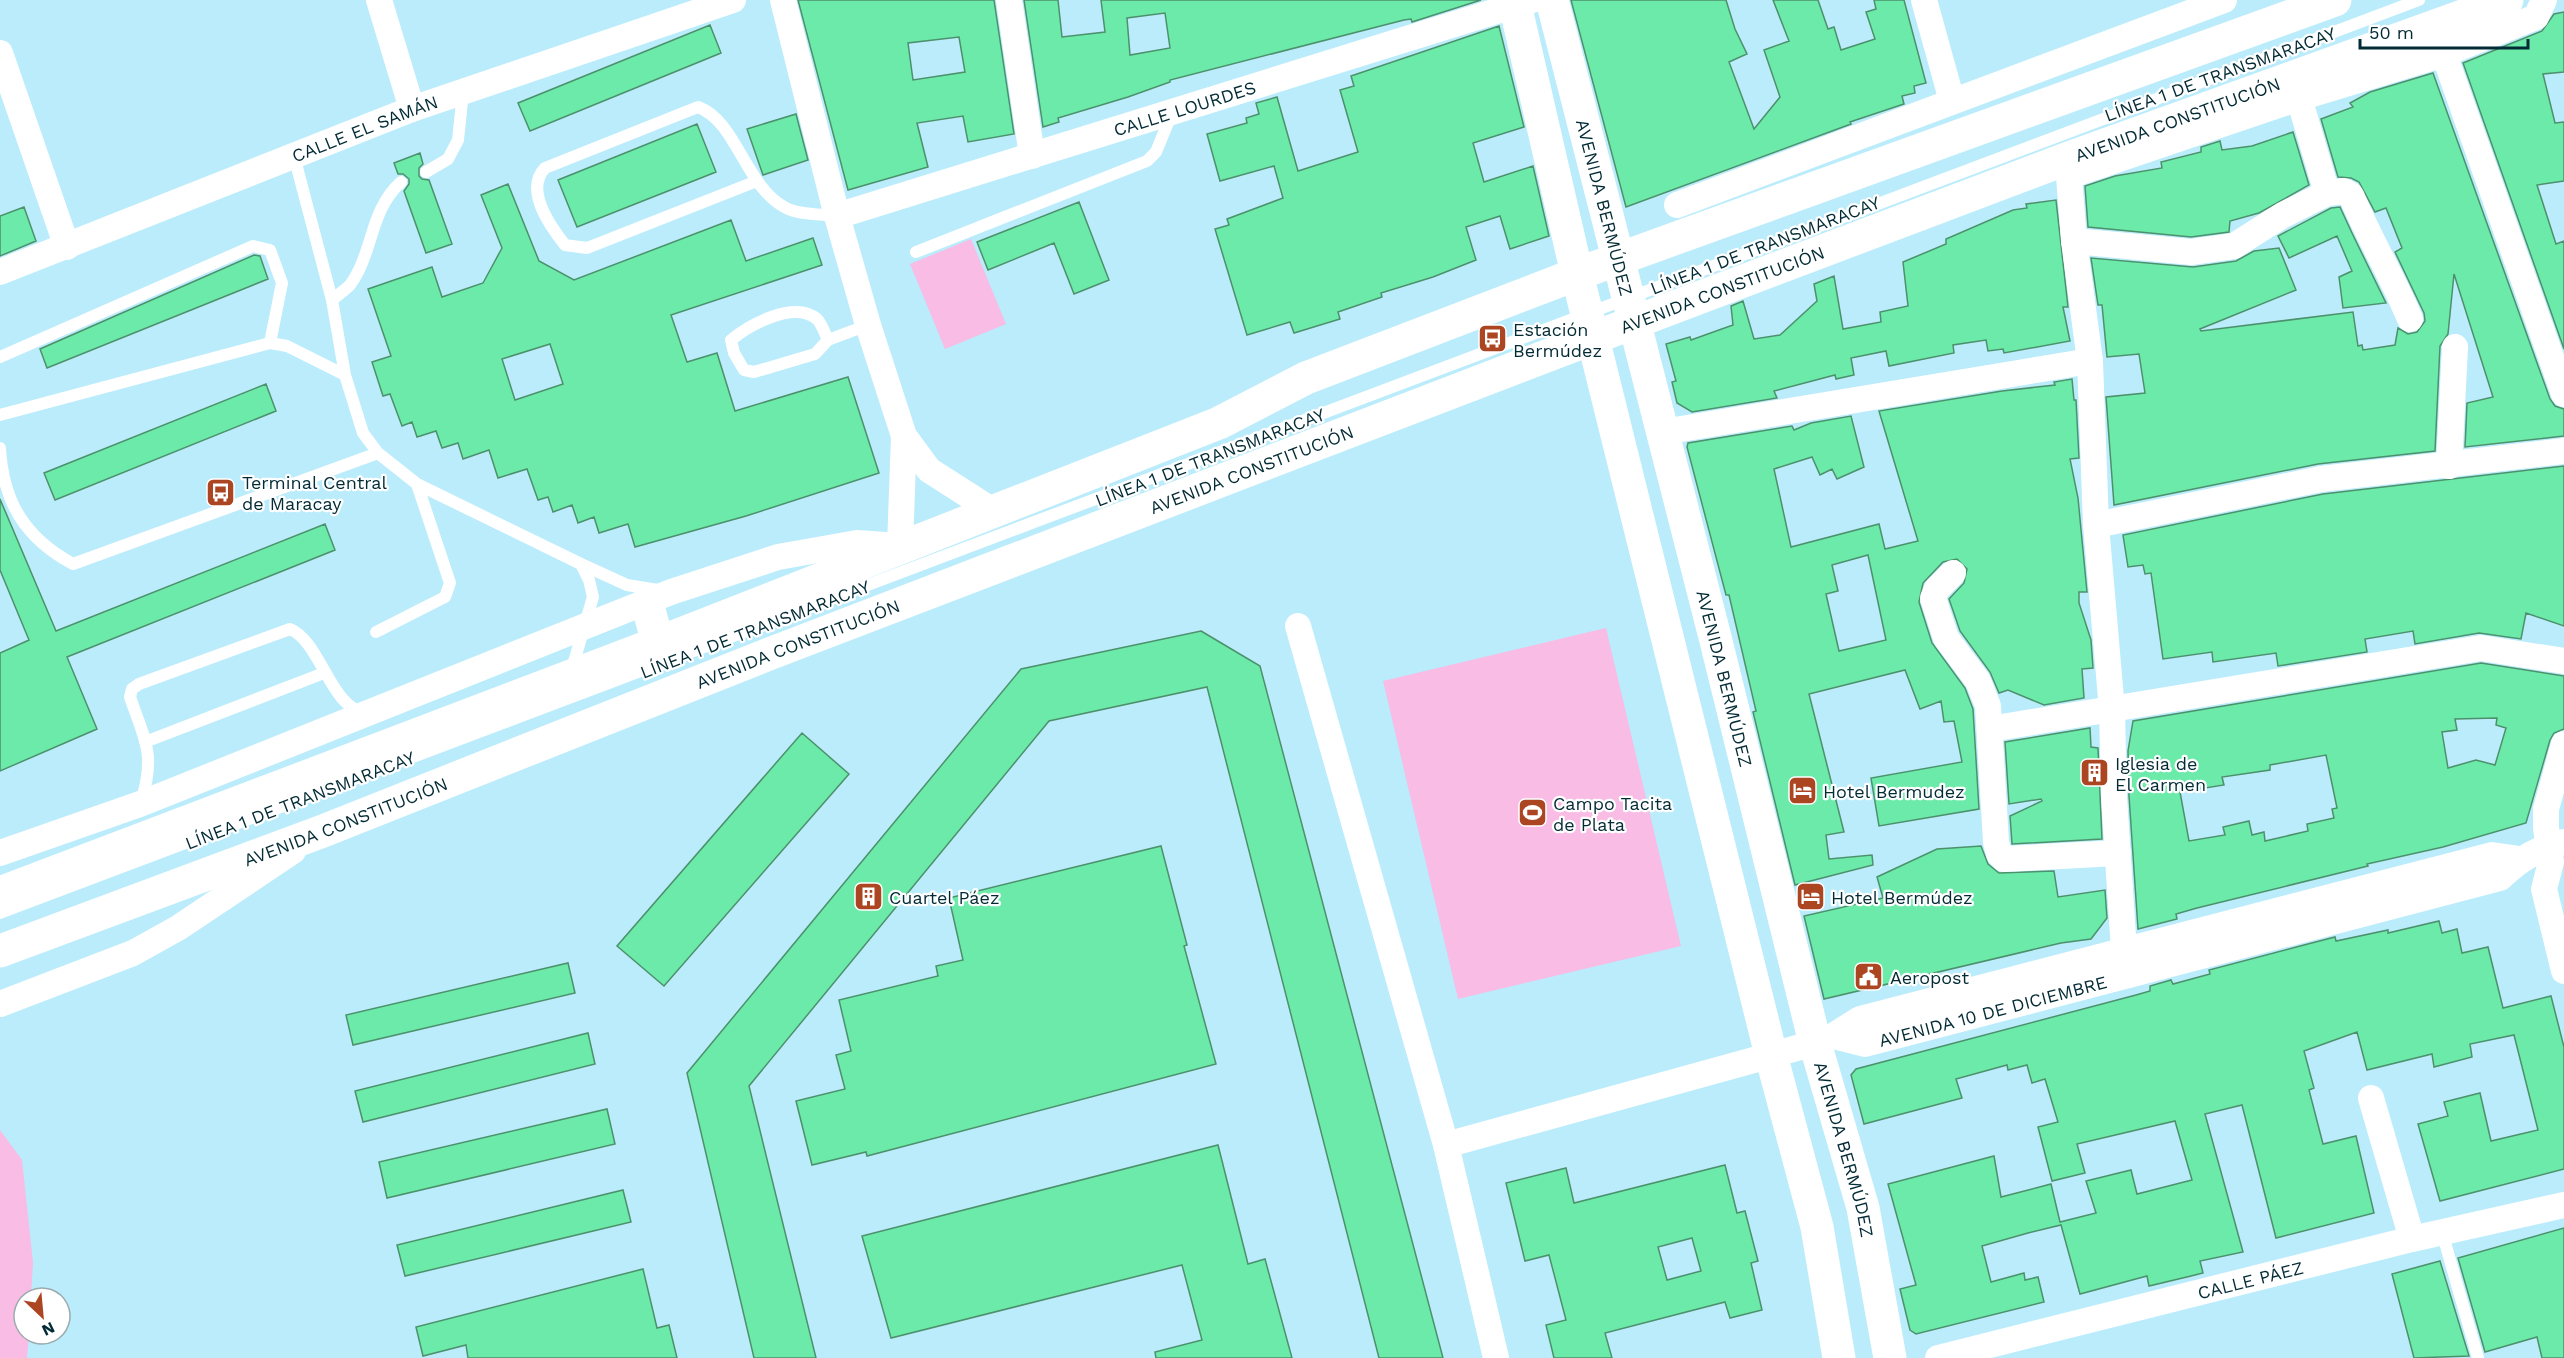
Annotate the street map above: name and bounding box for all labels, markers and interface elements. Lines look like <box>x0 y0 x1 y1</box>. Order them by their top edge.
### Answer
scale bar <box>2360 12 2528 50</box>
street label: LÍNEA 1 DE TRANSMARACAY <box>2102 22 2339 126</box>
text: 50 m <box>2369 22 2414 43</box>
street label: AVENIDA CONSTITUCIÓN <box>2072 72 2283 165</box>
street label: CALLE LOURDES <box>1111 76 1258 140</box>
street label: CALLE EL SAMÁN <box>289 91 440 166</box>
street label: AVENIDA BERMÚDEZ <box>1572 117 1638 298</box>
street label: LÍNEA 1 DE TRANSMARACAY <box>1647 191 1884 299</box>
street label: AVENIDA CONSTITUCIÓN <box>1617 241 1827 337</box>
place label: Estación Bermúdez <box>1513 319 1602 361</box>
bus stop icon: Estación Bermúdez <box>1476 323 1508 355</box>
street label: LÍNEA 1 DE TRANSMARACAY <box>1092 403 1329 511</box>
street label: AVENIDA CONSTITUCIÓN <box>1146 420 1356 518</box>
place label: Terminal Central de Maracay <box>242 472 387 514</box>
bus stop icon: Terminal Central de Maracay <box>205 476 237 508</box>
street label: LÍNEA 1 DE TRANSMARACAY <box>637 575 874 683</box>
street label: AVENIDA BERMÚDEZ <box>1693 588 1757 769</box>
street label: AVENIDA CONSTITUCIÓN <box>693 594 902 692</box>
street label: LÍNEA 1 DE TRANSMARACAY <box>182 746 419 854</box>
place label: Iglesia de El Carmen <box>2115 753 2206 795</box>
building icon: Iglesia de El Carmen <box>2078 757 2110 789</box>
street label: AVENIDA CONSTITUCIÓN <box>241 772 450 870</box>
hotel icon: Hotel Bermudez <box>1786 775 1818 807</box>
place label: Hotel Bermudez <box>1823 781 1965 802</box>
place label: Campo Tacita de Plata <box>1553 793 1672 835</box>
sports icon: Campo Tacita de Plata <box>1516 797 1548 829</box>
building icon: Cuartel Páez <box>852 881 884 913</box>
hotel icon: Hotel Bermúdez <box>1794 881 1826 913</box>
place label: Cuartel Páez <box>889 887 1000 908</box>
place label: Hotel Bermúdez <box>1831 887 1973 908</box>
public building icon: Aeropost <box>1853 961 1885 993</box>
place label: Aeropost <box>1890 967 1970 988</box>
street label: AVENIDA 10 DE DICIEMBRE <box>1876 971 2109 1051</box>
street label: AVENIDA BERMÚDEZ <box>1810 1059 1879 1239</box>
street label: CALLE PÁEZ <box>2195 1256 2305 1303</box>
north arrow <box>12 1286 72 1346</box>
text: N <box>39 1318 58 1340</box>

